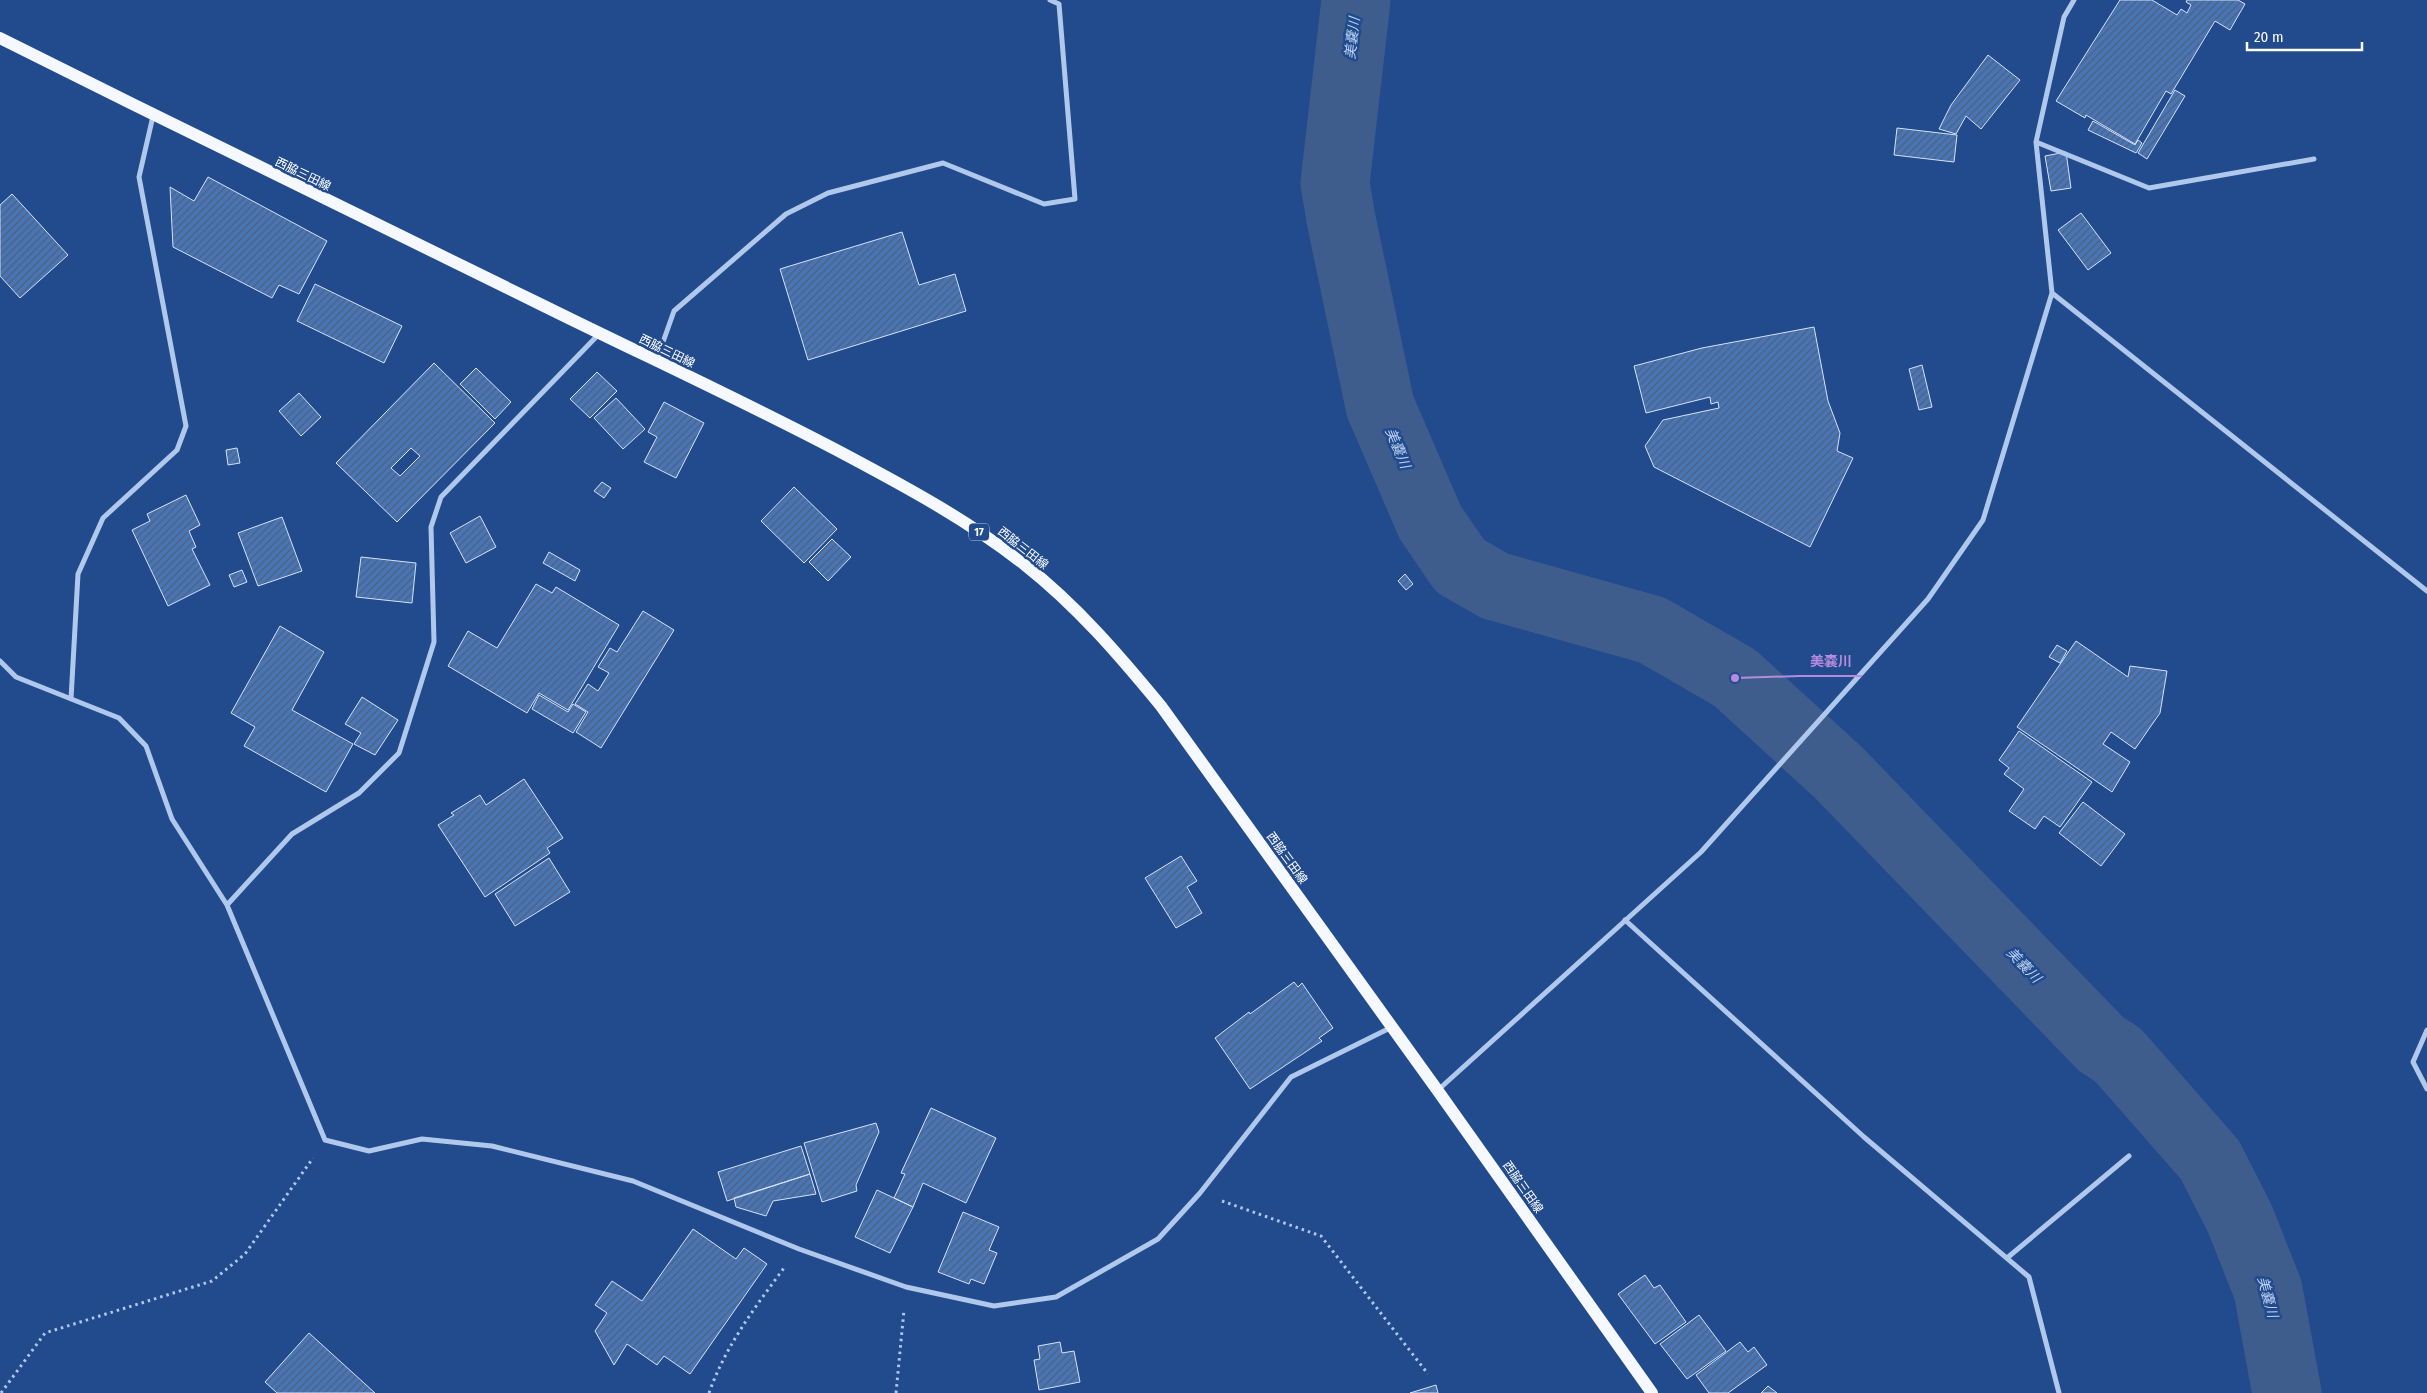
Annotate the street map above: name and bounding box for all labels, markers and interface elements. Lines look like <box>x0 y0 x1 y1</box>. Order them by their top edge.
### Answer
water label: 美嚢川 <box>1342 14 1364 60</box>
scale bar <box>2247 20 2362 52</box>
text: 20 m <box>2254 28 2284 46</box>
street label: 西脇三田線 <box>273 155 333 193</box>
street label: 西脇三田線 <box>637 332 697 370</box>
water label: 美嚢川 <box>1382 426 1414 473</box>
road number: 17 <box>969 524 989 540</box>
street label: 西脇三田線 <box>995 524 1051 572</box>
callout: 美嚢川 <box>1800 647 1862 676</box>
text: 美嚢川 <box>1810 653 1852 670</box>
street label: 西脇三田線 <box>1264 830 1310 886</box>
water label: 美嚢川 <box>2003 944 2046 988</box>
street label: 西脇三田線 <box>1500 1158 1546 1216</box>
water label: 美嚢川 <box>2254 1275 2282 1322</box>

